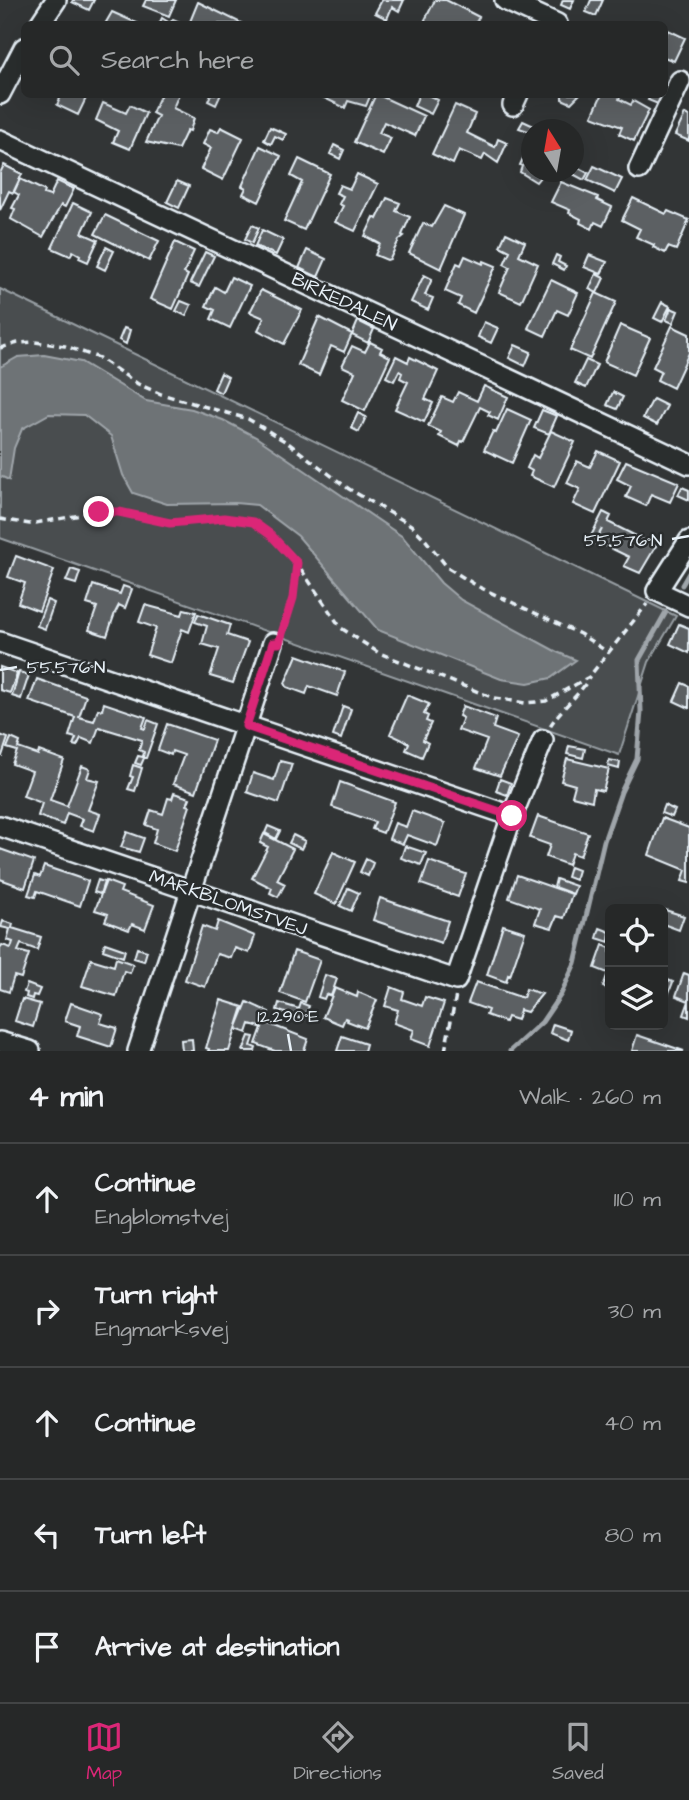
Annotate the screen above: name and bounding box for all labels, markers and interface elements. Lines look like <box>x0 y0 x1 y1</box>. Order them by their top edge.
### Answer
search box <box>21 21 668 98</box>
icon: search <box>45 41 83 79</box>
text: Search here <box>101 42 254 78</box>
north arrow <box>521 119 584 182</box>
street label: BIRKEDALEN <box>287 266 401 338</box>
route end <box>83 496 114 527</box>
text: 55.576°N <box>584 528 662 553</box>
text: 55.576°N <box>27 655 105 680</box>
route start <box>496 800 527 831</box>
street label: MARKBLOMSTVEJ <box>145 863 311 943</box>
map controls <box>605 904 668 1030</box>
button: locate <box>605 904 668 967</box>
button: layers <box>605 967 668 1030</box>
text: 12.290°E <box>257 1004 319 1029</box>
text: 4 min <box>28 1076 103 1118</box>
text: Walk · 260 m <box>519 1081 661 1113</box>
text: Continue <box>95 1165 196 1201</box>
icon: ahead <box>28 1180 66 1218</box>
text: 110 m <box>613 1183 661 1215</box>
text: Engblomstvej <box>95 1201 229 1233</box>
text: Turn right <box>95 1277 217 1313</box>
icon: right <box>28 1292 66 1330</box>
text: 30 m <box>608 1295 661 1327</box>
text: Engmarksvej <box>95 1313 228 1345</box>
icon: ahead <box>28 1404 66 1442</box>
text: Continue <box>95 1405 196 1441</box>
text: 40 m <box>604 1407 661 1439</box>
icon: left <box>28 1516 66 1554</box>
text: Turn left <box>95 1517 206 1553</box>
text: 80 m <box>604 1519 661 1551</box>
icon: arrive <box>28 1628 66 1666</box>
text: Arrive at destination <box>95 1629 340 1665</box>
tab: Map <box>85 1718 123 1787</box>
tab: Directions <box>293 1718 382 1787</box>
tab: Saved <box>552 1718 604 1787</box>

